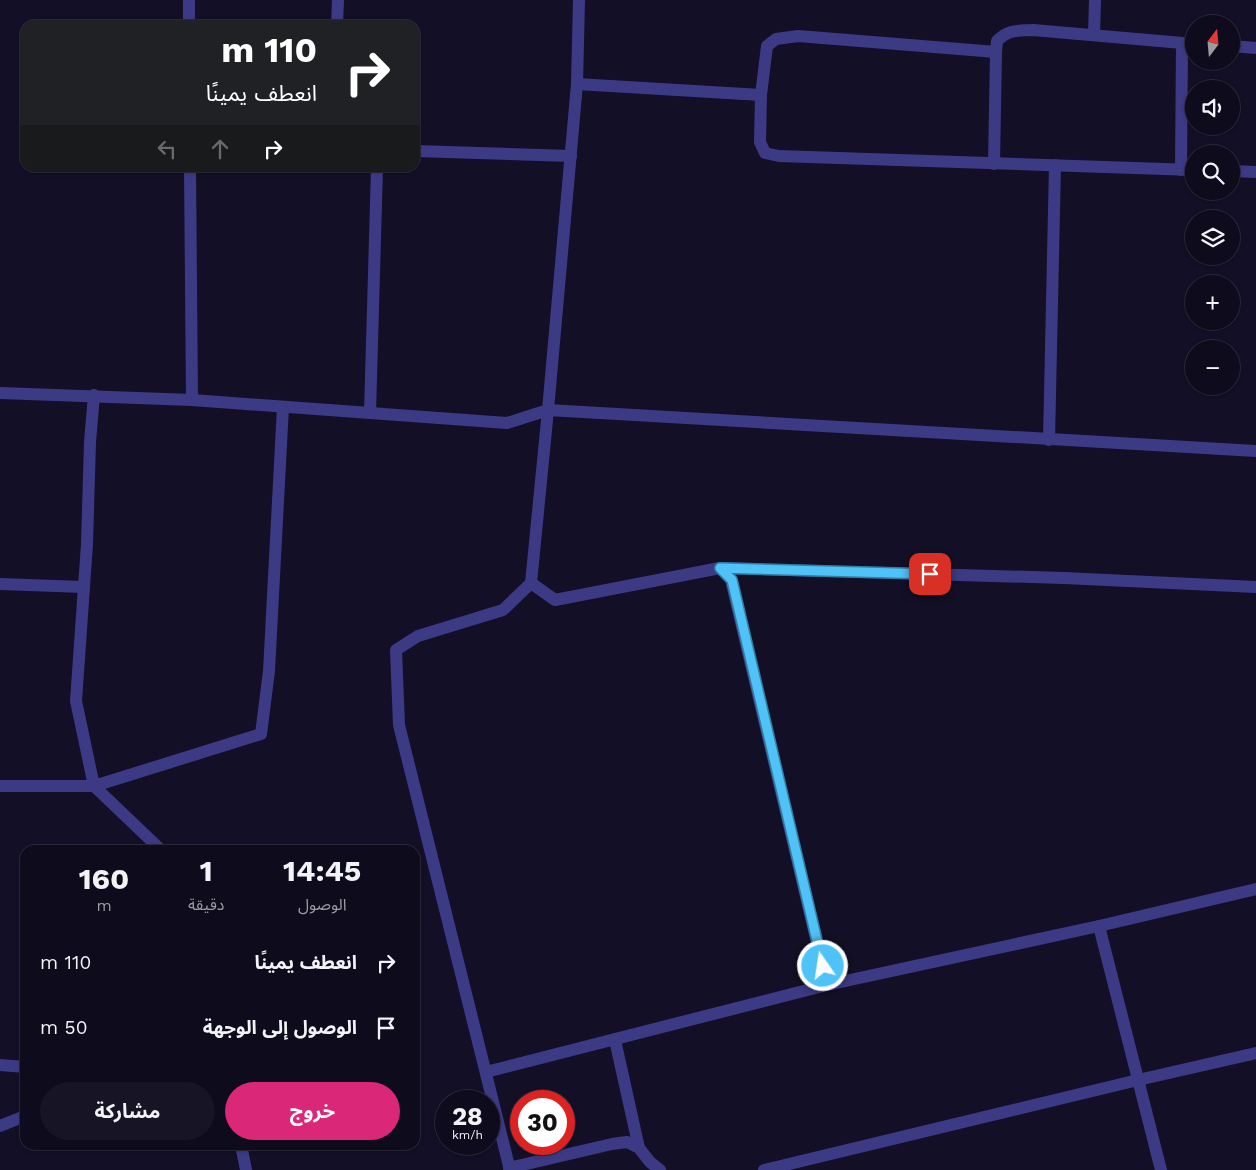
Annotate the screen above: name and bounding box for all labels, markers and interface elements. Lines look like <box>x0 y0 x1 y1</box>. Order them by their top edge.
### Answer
north arrow <box>1185 15 1240 70</box>
map controls <box>1185 15 1240 395</box>
text: 110 m <box>221 29 317 71</box>
icon: right <box>335 40 400 105</box>
button: sound <box>1185 80 1240 135</box>
text: انعطف يمينًا <box>206 81 317 106</box>
icon: left <box>153 135 181 163</box>
icon: ahead <box>206 135 234 163</box>
icon: right <box>259 135 287 163</box>
button: search <box>1185 145 1240 200</box>
button: layers <box>1185 210 1240 265</box>
button: + <box>1185 275 1240 330</box>
button: − <box>1185 340 1240 395</box>
pin <box>909 553 951 595</box>
icon: arrive <box>916 560 944 588</box>
text: 1 <box>200 853 213 888</box>
text: 14:45 <box>283 853 361 888</box>
text: 160 <box>79 861 129 896</box>
text: دقيقة <box>188 895 224 914</box>
text: الوصول <box>298 895 347 914</box>
text: m <box>96 896 112 915</box>
position arrow <box>796 939 848 991</box>
icon: right <box>372 949 400 977</box>
text: 110 m <box>40 951 91 974</box>
text: انعطف يمينًا <box>254 951 357 974</box>
icon: arrive <box>372 1014 400 1042</box>
text: 50 m <box>40 1016 87 1039</box>
text: الوصول إلى الوجهة <box>203 1016 357 1039</box>
button: مشاركة <box>40 1082 215 1140</box>
button: خروج <box>225 1082 400 1140</box>
speed limit sign: 30 <box>510 1090 575 1155</box>
text: 28 <box>452 1102 483 1131</box>
text: km/h <box>452 1128 483 1142</box>

